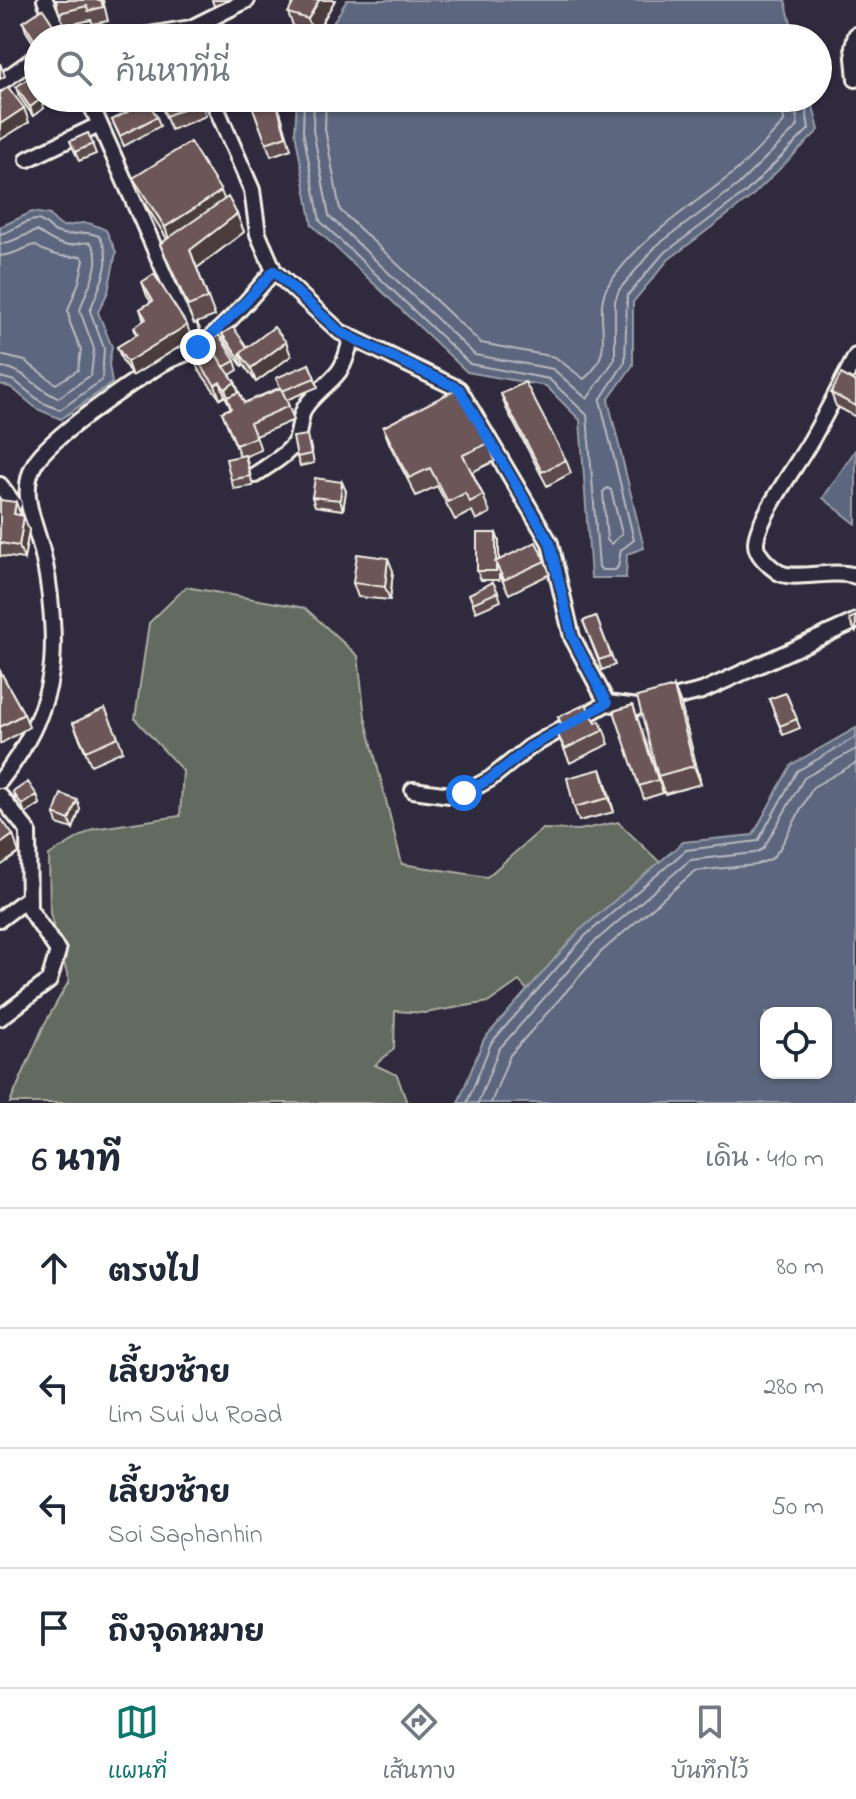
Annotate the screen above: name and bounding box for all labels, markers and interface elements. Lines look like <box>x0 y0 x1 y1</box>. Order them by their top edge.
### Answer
search box <box>24 24 832 112</box>
icon: search <box>52 46 96 90</box>
text: ค้นหาที่นี่ <box>116 52 230 96</box>
route end <box>180 329 216 365</box>
route start <box>446 775 482 811</box>
map controls <box>760 1007 832 1079</box>
button: locate <box>760 1007 832 1079</box>
text: 6 นาที <box>32 1137 121 1187</box>
text: เดิน · 410 m <box>705 1141 824 1179</box>
icon: ahead <box>32 1246 76 1290</box>
text: 80 m <box>776 1249 824 1287</box>
text: ตรงไป <box>108 1252 200 1296</box>
text: เลี้ยวซ้าย <box>108 1353 230 1397</box>
icon: left <box>32 1366 76 1410</box>
text: 280 m <box>763 1369 824 1407</box>
text: Lim Sui Ju Road <box>108 1397 282 1435</box>
text: เลี้ยวซ้าย <box>108 1473 230 1517</box>
icon: left <box>32 1486 76 1530</box>
text: 50 m <box>771 1489 824 1527</box>
text: Soi Saphanhin <box>108 1517 263 1555</box>
icon: arrive <box>32 1606 76 1650</box>
text: ถึงจุดหมาย <box>108 1612 265 1656</box>
tab: แผนที่ <box>108 1700 167 1789</box>
tab: เส้นทาง <box>383 1700 455 1789</box>
tab: บันทึกไว้ <box>671 1700 748 1789</box>

